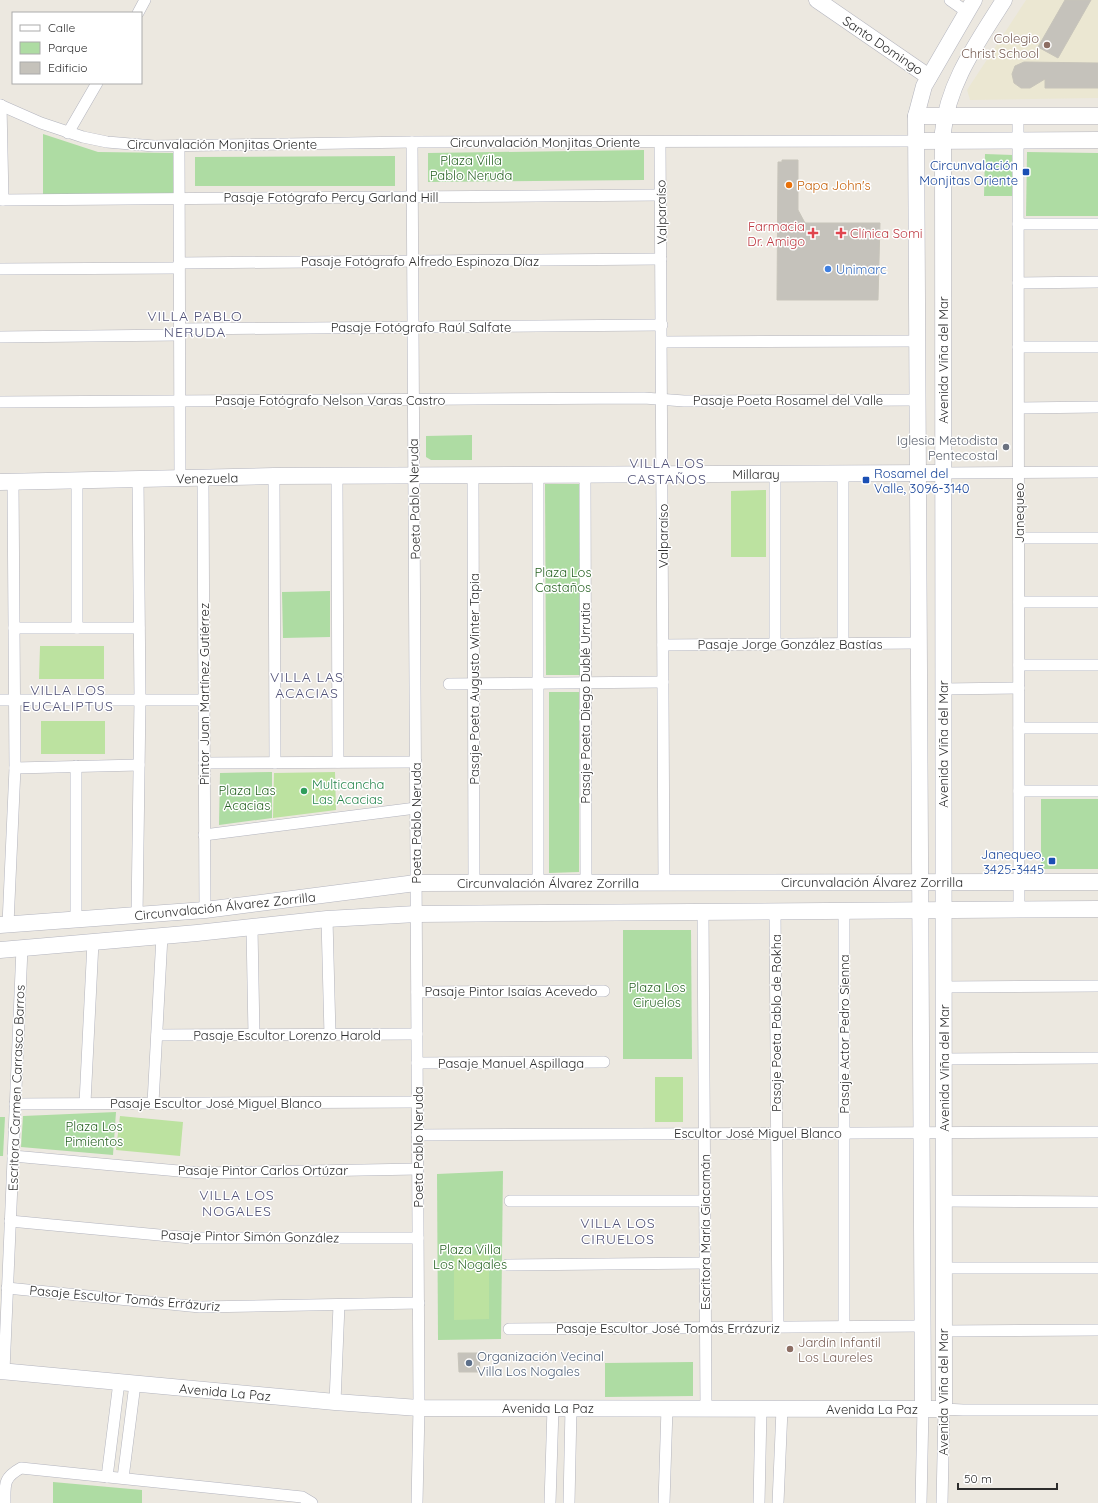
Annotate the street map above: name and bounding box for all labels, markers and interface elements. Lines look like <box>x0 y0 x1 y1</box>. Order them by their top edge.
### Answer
legend <box>12 12 142 84</box>
street label: Santo Domingo <box>840 12 926 78</box>
text: Calle <box>48 20 76 35</box>
place label: Colegio Christ School <box>961 30 1039 61</box>
text: Parque <box>48 40 88 55</box>
marker: Colegio Christ School <box>1042 40 1052 50</box>
text: Edificio <box>48 60 88 75</box>
street label: Circunvalación Monjitas Oriente <box>450 134 640 150</box>
street label: Circunvalación Monjitas Oriente <box>127 136 317 152</box>
park label: Plaza Villa Pablo Neruda <box>430 152 512 183</box>
place label: Circunvalación Monjitas Oriente <box>919 157 1018 188</box>
marker: Circunvalación Monjitas Oriente <box>1021 167 1031 177</box>
place label: Papa John's <box>797 177 871 193</box>
street label: Valparaíso <box>652 179 670 244</box>
marker: Papa John's <box>784 180 794 190</box>
street label: Pasaje Fotógrafo Percy Garland Hill <box>223 189 439 205</box>
place label: Farmacia Dr. Amigo <box>747 218 805 249</box>
place label: Clínica Somi <box>850 225 923 241</box>
marker: Clínica Somi <box>835 227 847 239</box>
marker: Farmacia Dr. Amigo <box>808 228 818 238</box>
street label: Pasaje Fotógrafo Alfredo Espinoza Díaz <box>301 253 539 269</box>
place label: Unimarc <box>836 261 887 277</box>
marker: Unimarc <box>823 264 833 274</box>
street label: Avenida Viña del Mar <box>935 296 951 424</box>
district label: VILLA PABLO NERUDA <box>147 307 243 341</box>
street label: Pasaje Fotógrafo Raúl Salfate <box>331 319 511 335</box>
street label: Pasaje Fotógrafo Nelson Varas Castro <box>215 392 446 408</box>
street label: Pasaje Poeta Rosamel del Valle <box>693 392 883 408</box>
place label: Iglesia Metodista Pentecostal <box>897 432 998 463</box>
street label: Poeta Pablo Neruda <box>405 438 423 560</box>
marker: Iglesia Metodista Pentecostal <box>1001 442 1011 452</box>
district label: VILLA LOS CASTAÑOS <box>627 454 707 488</box>
place label: Rosamel del Valle, 3096-3140 <box>874 465 970 496</box>
street label: Millaray <box>732 466 780 482</box>
street label: Venezuela <box>176 469 238 487</box>
marker: Rosamel del Valle, 3096-3140 <box>861 475 871 485</box>
street label: Janequeo <box>1011 483 1027 543</box>
street label: Valparaíso <box>655 504 671 568</box>
park label: Plaza Los Castaños <box>534 564 592 595</box>
street label: Pasaje Poeta Augusto Winter Tapia <box>466 573 482 785</box>
street label: Pasaje Poeta Diego Dublé Urrutia <box>577 602 593 804</box>
street label: Pintor Juan Martínez Gutiérrez <box>196 603 212 785</box>
street label: Pasaje Jorge González Bastías <box>698 636 882 652</box>
district label: VILLA LAS ACACIAS <box>270 668 344 702</box>
street label: Avenida Viña del Mar <box>935 680 951 808</box>
district label: VILLA LOS EUCALIPTUS <box>22 681 114 715</box>
street label: Poeta Pablo Neruda <box>408 762 424 884</box>
place label: Multicancha Las Acacias <box>312 776 384 807</box>
park label: Plaza Las Acacias <box>218 782 276 813</box>
marker: Multicancha Las Acacias <box>299 786 309 796</box>
place label: Janequeo, 3425-3445 <box>981 846 1044 877</box>
marker: Janequeo, 3425-3445 <box>1047 856 1057 866</box>
street label: Circunvalación Álvarez Zorrilla <box>781 874 963 890</box>
street label: Circunvalación Álvarez Zorrilla <box>457 875 639 891</box>
street label: Circunvalación Álvarez Zorrilla <box>134 889 316 923</box>
street label: Pasaje Poeta Pablo de Rokha <box>768 934 784 1112</box>
street label: Pasaje Actor Pedro Sienna <box>836 954 852 1114</box>
park label: Plaza Los Ciruelos <box>628 979 686 1010</box>
street label: Pasaje Pintor Isaías Acevedo <box>425 983 598 999</box>
street label: Escritora Carmen Carrasco Barros <box>4 985 28 1191</box>
street label: Avenida Viña del Mar <box>936 1004 952 1132</box>
street label: Pasaje Escultor Lorenzo Harold <box>193 1027 381 1043</box>
street label: Pasaje Manuel Aspillaga <box>438 1055 584 1071</box>
street label: Poeta Pablo Neruda <box>410 1086 426 1208</box>
street label: Pasaje Escultor José Miguel Blanco <box>110 1095 322 1111</box>
park label: Plaza Los Pimientos <box>65 1118 123 1149</box>
street label: Escultor José Miguel Blanco <box>674 1125 842 1141</box>
street label: Escritora María Giacamán <box>697 1154 713 1310</box>
street label: Pasaje Pintor Carlos Ortúzar <box>178 1162 348 1178</box>
district label: VILLA LOS NOGALES <box>199 1186 275 1220</box>
district label: VILLA LOS CIRUELOS <box>580 1214 656 1248</box>
street label: Pasaje Pintor Simón González <box>161 1226 339 1246</box>
park label: Plaza Villa Los Nogales <box>433 1241 507 1272</box>
street label: Pasaje Escultor Tomás Errázuriz <box>29 1282 221 1314</box>
street label: Pasaje Escultor José Tomás Errázuriz <box>556 1320 780 1336</box>
street label: Avenida Viña del Mar <box>935 1328 951 1456</box>
place label: Jardín Infantil Los Laureles <box>798 1334 881 1365</box>
marker: Jardín Infantil Los Laureles <box>785 1344 795 1354</box>
place label: Organización Vecinal Villa Los Nogales <box>477 1348 604 1379</box>
marker: Organización Vecinal Villa Los Nogales <box>464 1358 474 1368</box>
street label: Avenida La Paz <box>179 1380 271 1404</box>
street label: Avenida La Paz <box>502 1400 594 1416</box>
street label: Avenida La Paz <box>826 1401 918 1417</box>
scale bar <box>958 1465 1057 1491</box>
text: 50 m <box>964 1471 992 1486</box>

